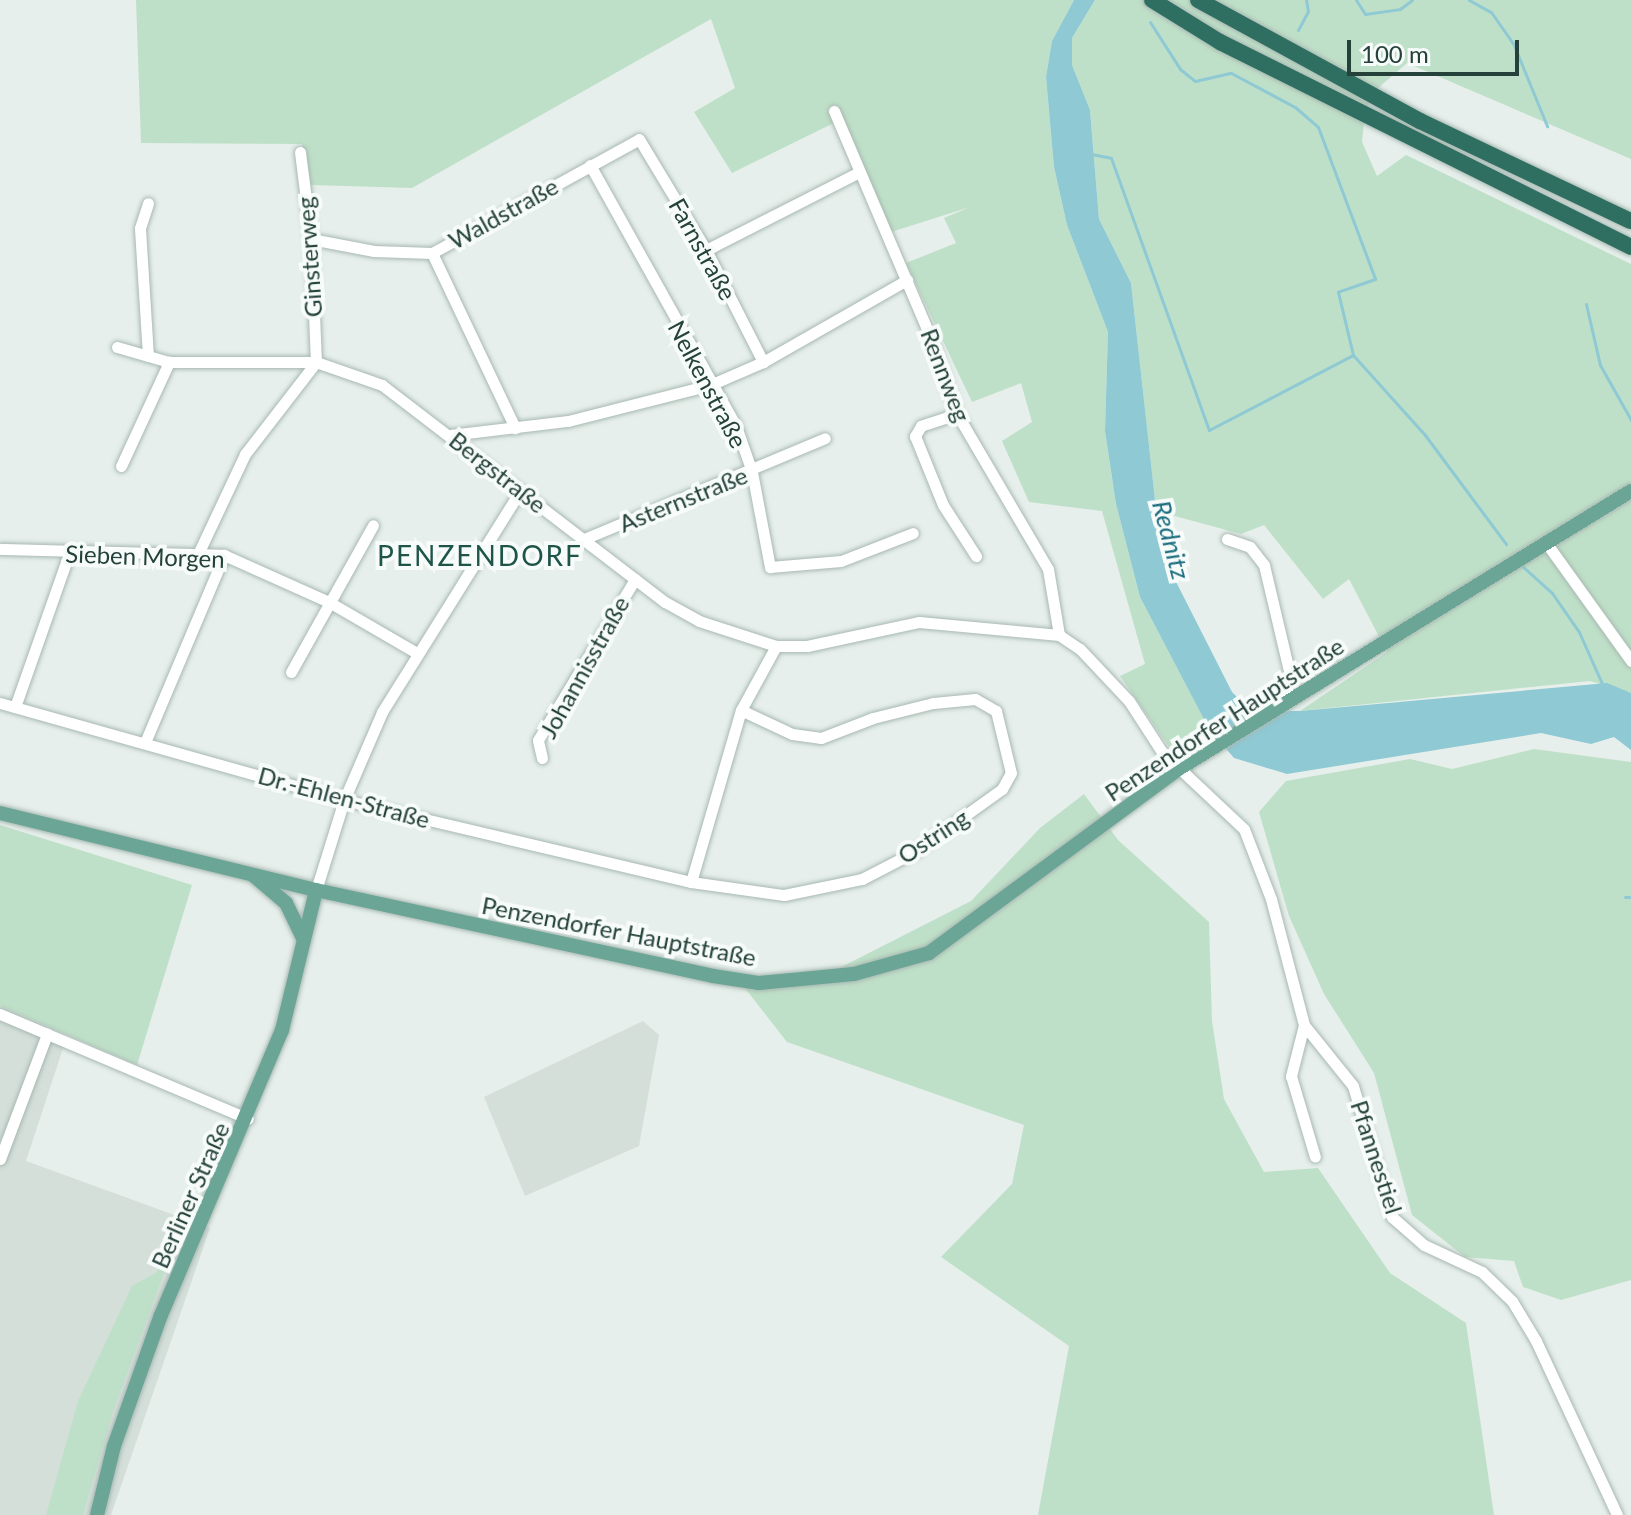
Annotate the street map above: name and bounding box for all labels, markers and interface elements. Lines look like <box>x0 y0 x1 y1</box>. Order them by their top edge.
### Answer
scale bar <box>1351 24 1523 74</box>
text: 100 m <box>1361 39 1429 68</box>
street label: Waldstraße <box>443 171 563 255</box>
street label: Farnstraße <box>663 193 743 305</box>
street label: Ginsterweg <box>290 196 328 318</box>
street label: Nelkenstraße <box>662 315 754 453</box>
street label: Rennweg <box>915 324 977 426</box>
street label: Bergstraße <box>444 425 552 519</box>
street label: Asternstraße <box>615 460 751 538</box>
water label: Rednitz <box>1146 497 1196 583</box>
district label: PENZENDORF <box>377 538 583 572</box>
street label: Sieben Morgen <box>65 539 225 573</box>
street label: Johannisstraße <box>533 591 635 743</box>
street label: Penzendorfer Hauptstraße <box>1099 631 1349 807</box>
street label: Dr.-Ehlen-Straße <box>255 760 433 834</box>
street label: Ostring <box>892 803 974 869</box>
street label: Penzendorfer Hauptstraße <box>479 890 759 972</box>
street label: Pfannestiel <box>1345 1097 1409 1217</box>
street label: Berliner Straße <box>145 1117 235 1273</box>

